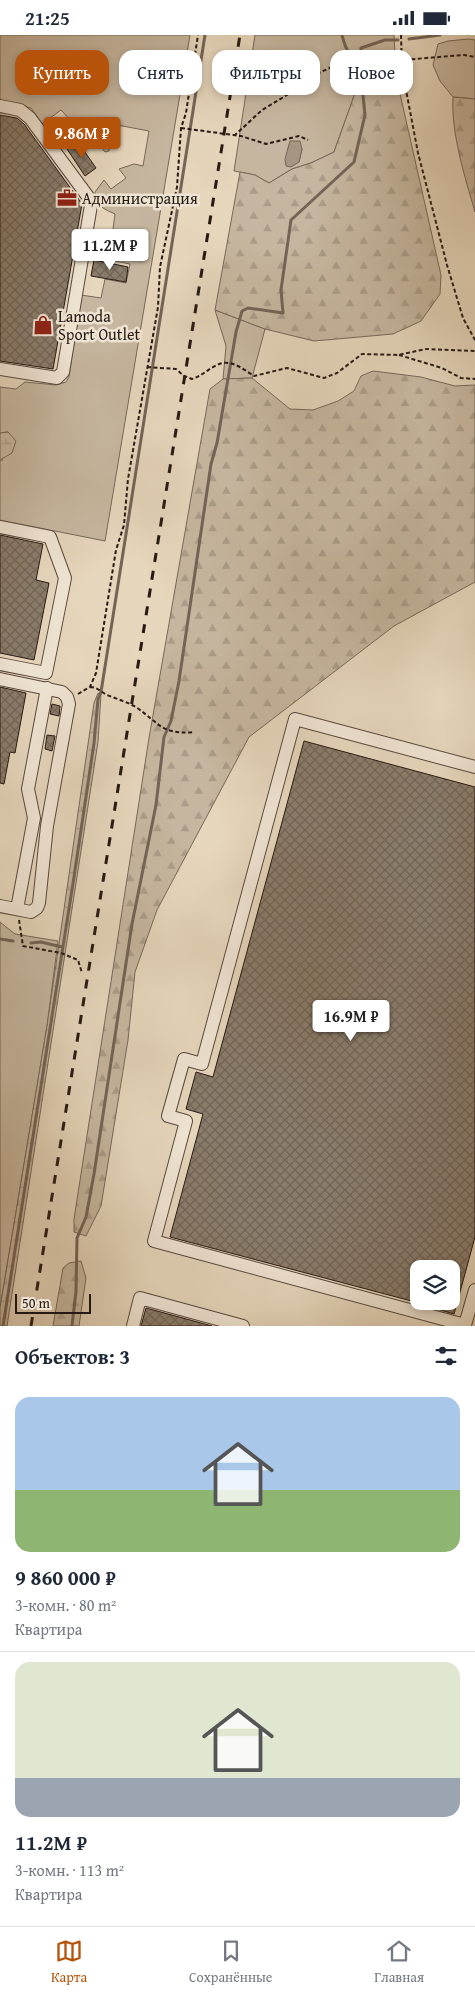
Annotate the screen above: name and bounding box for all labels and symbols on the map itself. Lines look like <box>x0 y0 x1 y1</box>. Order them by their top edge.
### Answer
pin: 9.86M ₽ <box>36 117 128 159</box>
place label: Администрация <box>82 186 198 210</box>
office icon: Администрация <box>56 187 78 209</box>
pin: 11.2M ₽ <box>64 229 156 271</box>
place label: Lamoda Sport Outlet <box>58 304 140 346</box>
shop icon: Lamoda Sport Outlet <box>32 314 54 336</box>
pin: 16.9M ₽ <box>305 999 397 1042</box>
scale bar <box>15 1291 91 1314</box>

